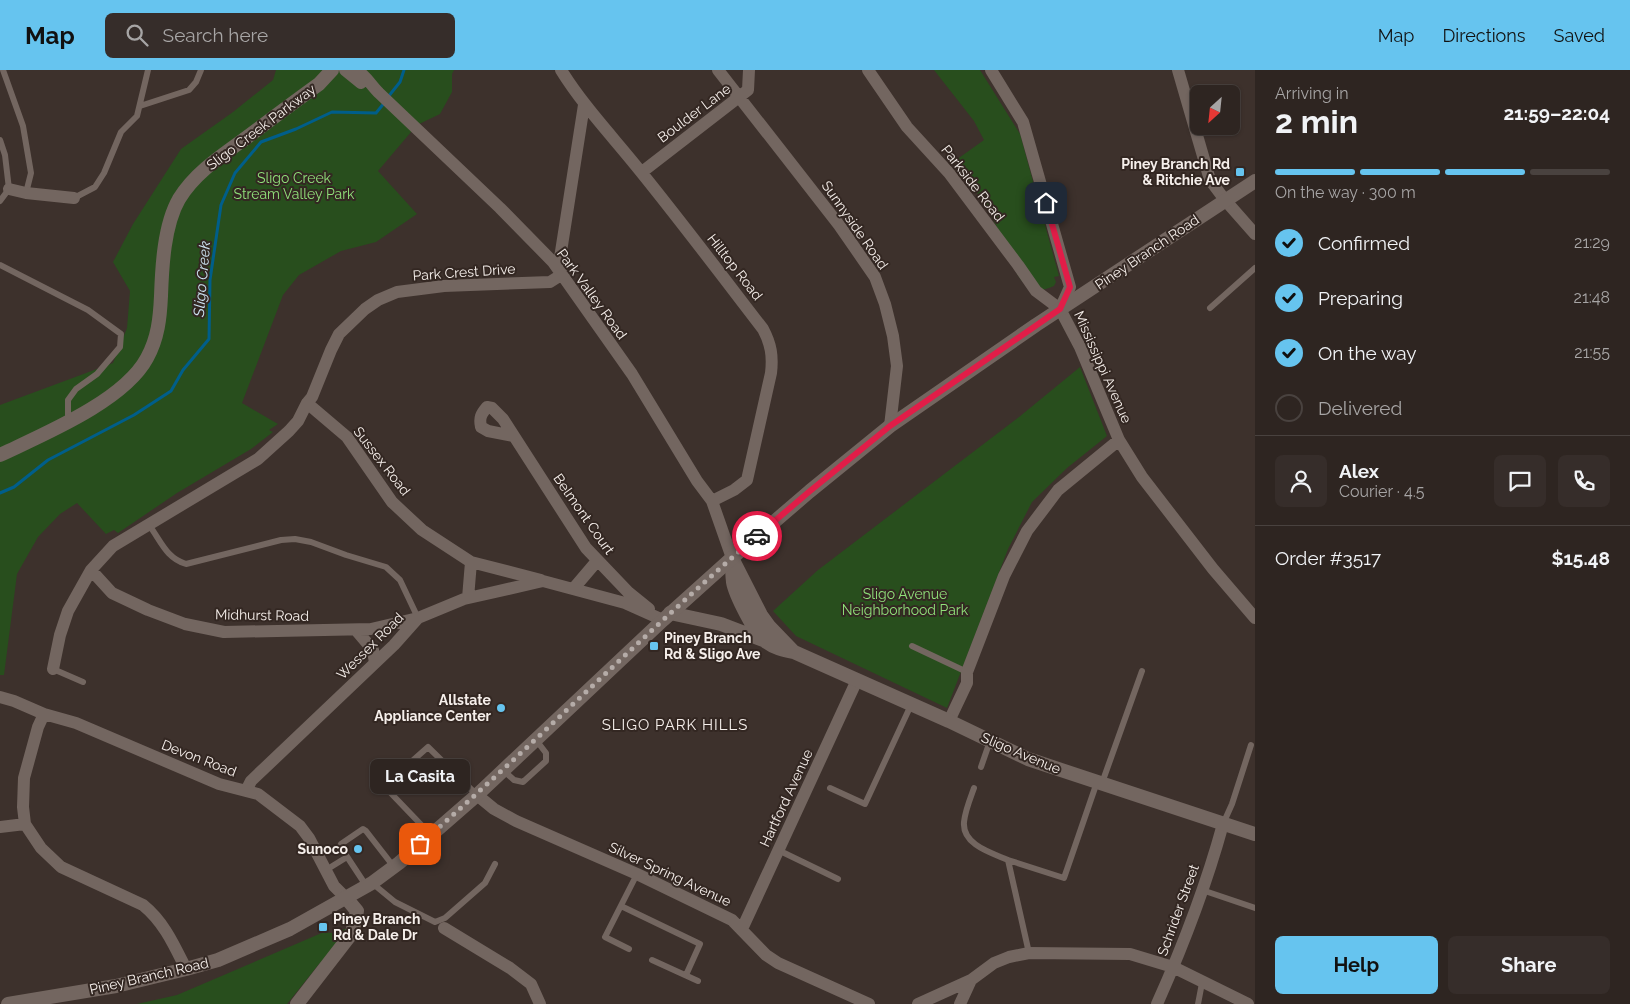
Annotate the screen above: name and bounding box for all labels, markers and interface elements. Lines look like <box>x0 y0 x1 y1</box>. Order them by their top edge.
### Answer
search box <box>105 13 455 58</box>
text: Map <box>25 21 75 50</box>
icon: search <box>123 21 151 49</box>
text: Search here <box>163 24 268 46</box>
text: Map <box>1378 25 1414 46</box>
text: Directions <box>1442 25 1526 46</box>
text: Saved <box>1554 25 1605 46</box>
street label: Boulder Lane <box>654 80 734 146</box>
street label: Sligo Creek Parkway <box>203 81 319 173</box>
text: Arriving in <box>1275 84 1349 103</box>
north arrow <box>1190 85 1240 135</box>
map controls <box>1190 85 1240 135</box>
text: 21:59–22:04 <box>1503 102 1610 124</box>
text: 2 min <box>1275 103 1358 140</box>
street label: Parkside Road <box>938 142 1008 224</box>
place label: Piney Branch Rd & Ritchie Ave <box>1121 156 1231 188</box>
marker: Piney Branch Rd & Ritchie Ave <box>1234 166 1246 178</box>
park label: Sligo Creek Stream Valley Park <box>234 170 355 202</box>
street label: Sunnyside Road <box>819 178 891 272</box>
pin <box>1025 182 1067 224</box>
text: On the way · 300 m <box>1275 183 1416 202</box>
icon: home <box>1032 189 1060 217</box>
street label: Piney Branch Road <box>1092 211 1202 293</box>
icon: check <box>1275 229 1303 257</box>
street label: Hilltop Road <box>704 231 766 303</box>
text: Confirmed <box>1318 232 1410 254</box>
text: 21:29 <box>1574 233 1610 252</box>
water label: Sligo Creek <box>190 240 214 319</box>
street label: Park Valley Road <box>554 246 630 342</box>
street label: Park Crest Drive <box>412 260 516 284</box>
icon: check <box>1275 284 1303 312</box>
text: Preparing <box>1318 287 1403 309</box>
text: 21:48 <box>1574 288 1610 307</box>
street label: Mississippi Avenue <box>1071 308 1135 426</box>
icon: check <box>1275 339 1303 367</box>
text: On the way <box>1318 342 1417 364</box>
text: 21:55 <box>1574 343 1610 362</box>
text: Delivered <box>1318 397 1402 419</box>
street label: Sussex Road <box>350 424 414 498</box>
button: person <box>1275 455 1327 507</box>
button: chat <box>1494 455 1546 507</box>
button: phone <box>1558 455 1610 507</box>
text: Alex <box>1339 460 1379 482</box>
street label: Belmont Court <box>550 471 618 558</box>
text: Courier · 4.5 <box>1339 482 1424 501</box>
courier <box>732 511 782 561</box>
icon: car <box>743 522 771 550</box>
text: Order #3517 <box>1275 547 1381 569</box>
text: $15.48 <box>1551 547 1610 569</box>
park label: Sligo Avenue Neighborhood Park <box>842 586 969 618</box>
street label: Midhurst Road <box>215 606 309 624</box>
street label: Wessex Road <box>333 609 407 683</box>
place label: Piney Branch Rd & Sligo Ave <box>664 630 761 662</box>
marker: Piney Branch Rd & Sligo Ave <box>648 640 660 652</box>
place label: Allstate Appliance Center <box>374 692 492 724</box>
marker: Allstate Appliance Center <box>495 702 507 714</box>
district label: SLIGO PARK HILLS <box>602 716 748 734</box>
street label: Sligo Avenue <box>979 729 1063 777</box>
street label: Devon Road <box>159 736 239 780</box>
street label: Hartford Avenue <box>756 747 816 849</box>
callout: La Casita <box>370 759 470 794</box>
text: La Casita <box>385 767 455 786</box>
pin <box>399 823 441 865</box>
icon: bag <box>406 830 434 858</box>
street label: Silver Spring Avenue <box>606 839 734 909</box>
place label: Sunoco <box>298 841 349 857</box>
marker: Sunoco <box>352 843 364 855</box>
street label: Schrider Street <box>1154 862 1202 958</box>
place label: Piney Branch Rd & Dale Dr <box>333 911 420 943</box>
marker: Piney Branch Rd & Dale Dr <box>317 921 329 933</box>
button: Help <box>1275 936 1438 994</box>
button: Share <box>1448 936 1610 994</box>
street label: Piney Branch Road <box>88 955 210 997</box>

